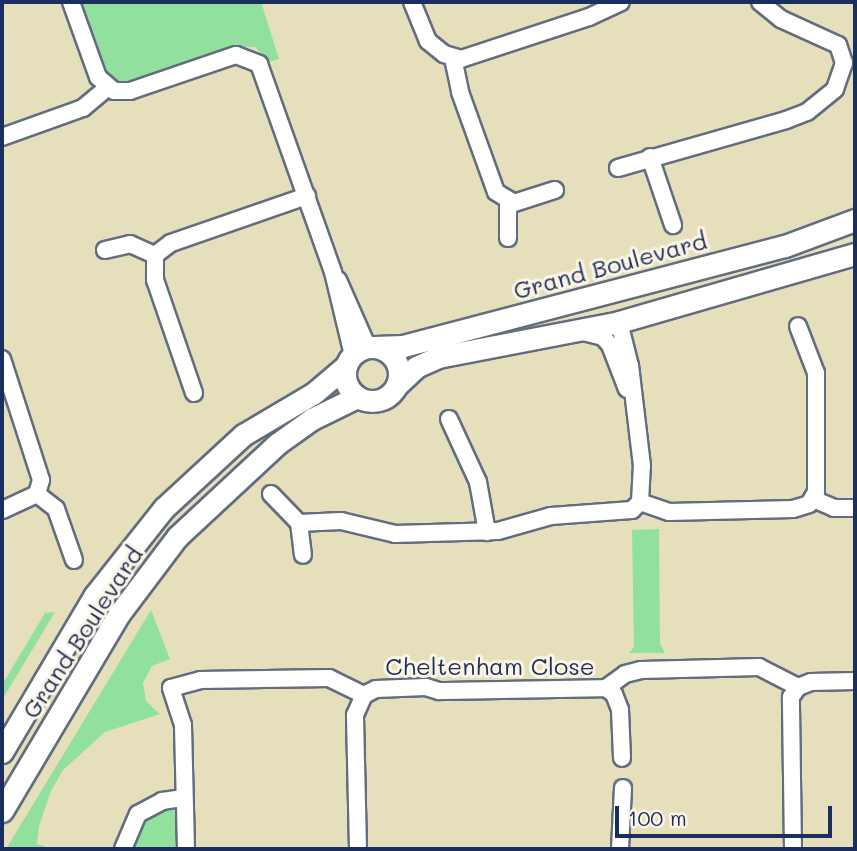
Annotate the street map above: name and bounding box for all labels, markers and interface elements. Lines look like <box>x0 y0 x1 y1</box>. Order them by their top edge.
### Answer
street label: Grand Boulevard <box>510 225 710 305</box>
street label: Grand Boulevard <box>16 541 148 723</box>
street label: Cheltenham Close <box>385 652 595 680</box>
scale bar <box>619 792 836 836</box>
text: 100 m <box>628 804 687 831</box>

